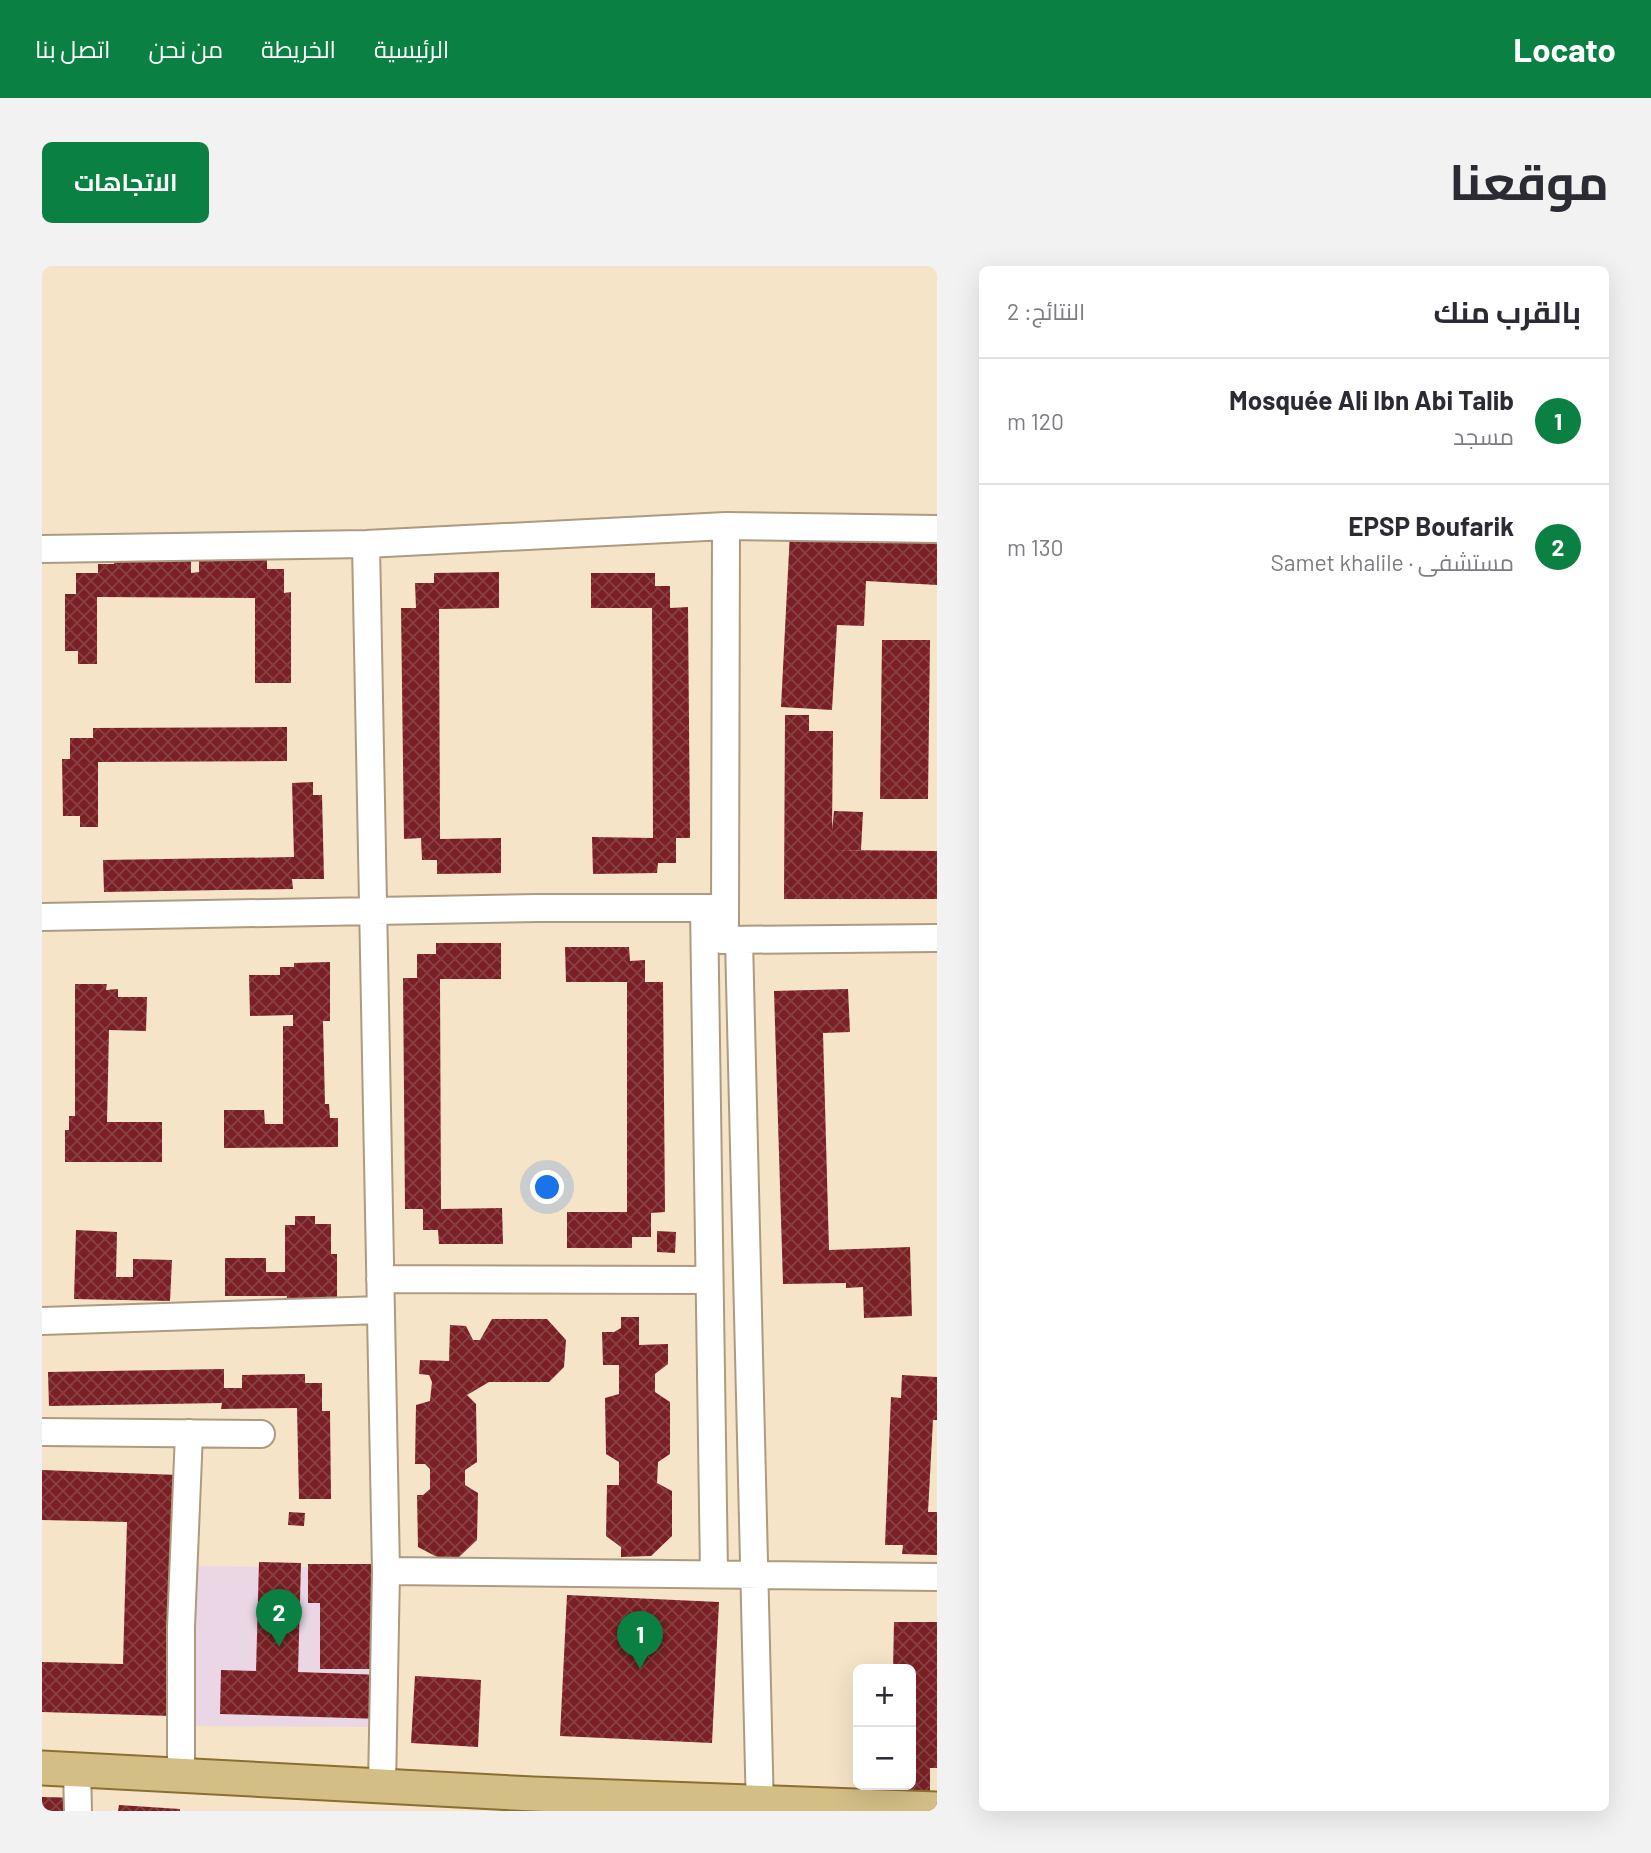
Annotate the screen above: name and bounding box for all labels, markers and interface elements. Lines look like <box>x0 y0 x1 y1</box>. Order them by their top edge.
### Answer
text: Locato <box>1513 29 1616 69</box>
text: اتصل بنا <box>35 34 110 63</box>
text: من نحن <box>148 34 223 63</box>
text: الخريطة <box>261 34 336 63</box>
text: الرئيسية <box>374 34 449 63</box>
button: الاتجاهات <box>42 142 209 223</box>
text: موقعنا <box>1449 151 1609 210</box>
text: بالقرب منك <box>1433 293 1581 329</box>
text: النتائج: 2 <box>1007 297 1085 325</box>
text: Mosquée Ali Ibn Abi Talib <box>1229 384 1514 415</box>
text: 120 m <box>1007 407 1064 435</box>
text: 1 <box>1554 407 1562 435</box>
text: مسجد <box>1453 422 1514 450</box>
text: EPSP Boufarik <box>1348 510 1514 541</box>
text: 130 m <box>1007 533 1064 561</box>
text: 2 <box>1552 533 1564 561</box>
text: مستشفى · Samet khalile <box>1270 548 1514 576</box>
your location <box>530 1170 564 1204</box>
pin: 2 <box>256 1589 302 1647</box>
pin: 1 <box>617 1611 663 1669</box>
map controls <box>853 1664 916 1790</box>
button: + <box>853 1664 916 1727</box>
button: − <box>853 1727 916 1790</box>

